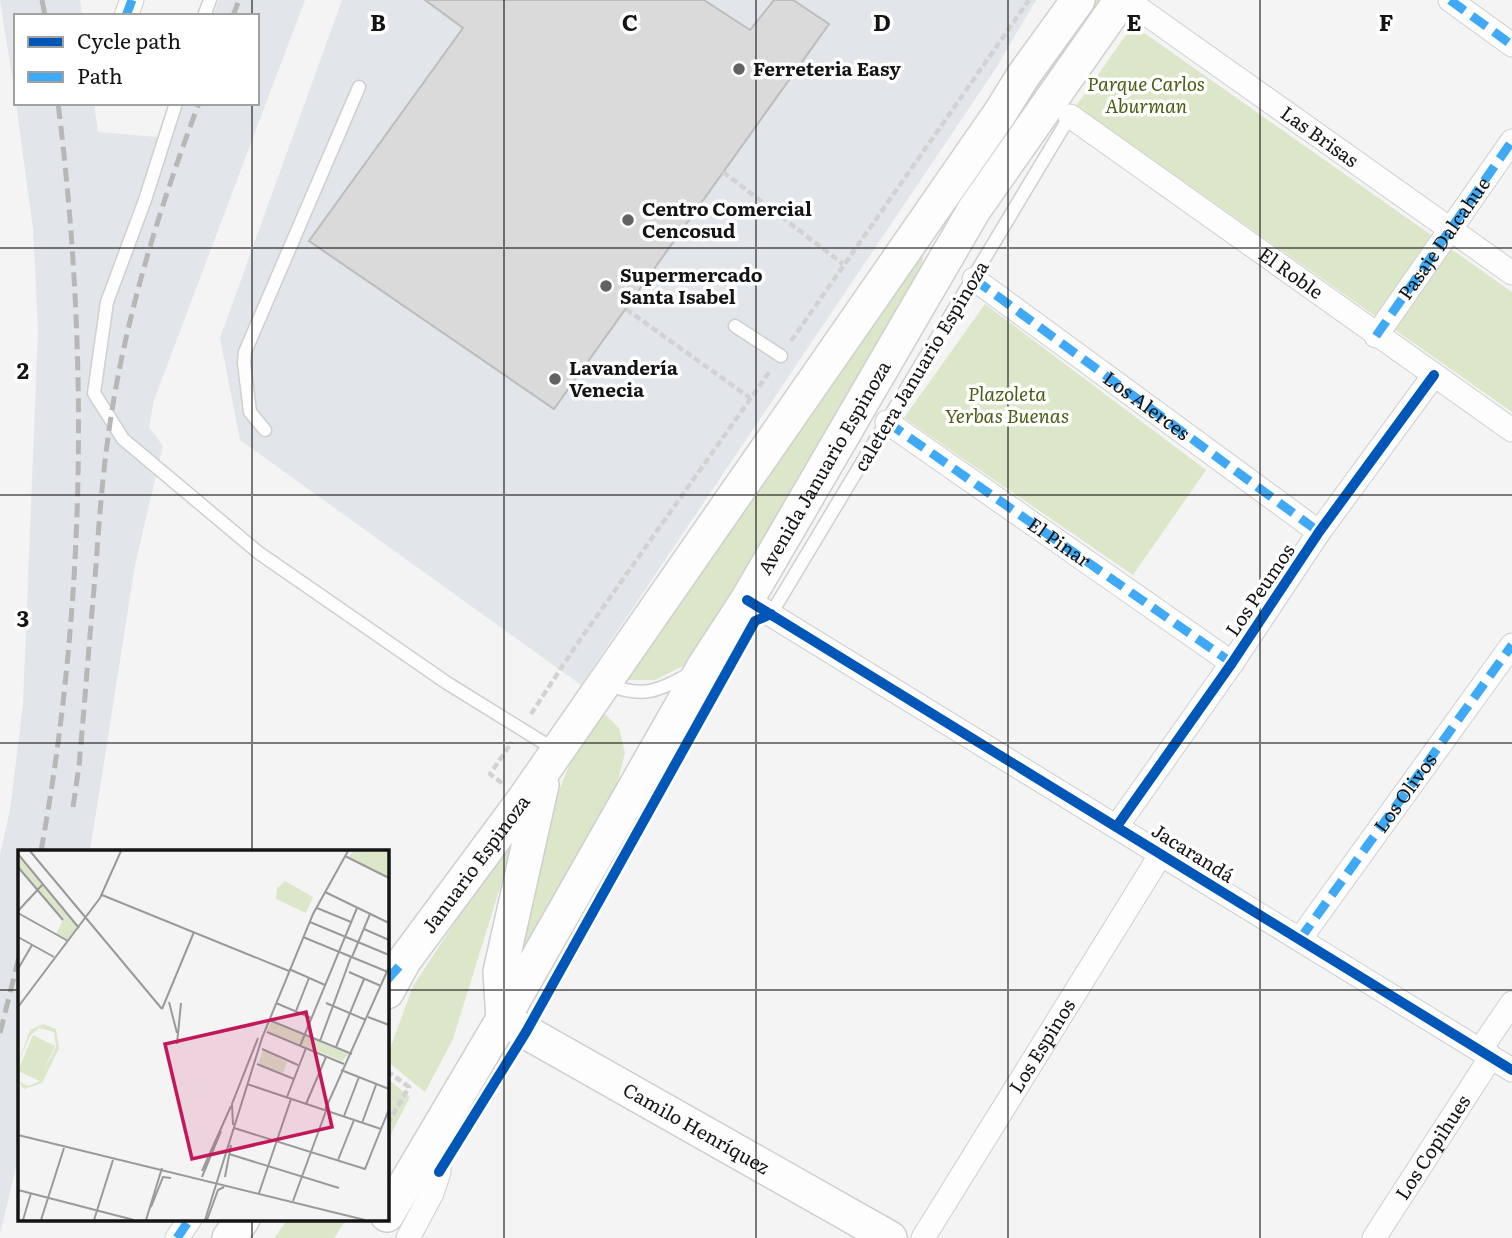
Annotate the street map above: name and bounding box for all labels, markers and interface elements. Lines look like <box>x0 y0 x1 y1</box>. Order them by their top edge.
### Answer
text: B <box>370 4 386 38</box>
text: C <box>622 4 638 38</box>
text: D <box>873 4 891 38</box>
text: E <box>1126 4 1142 38</box>
text: F <box>1379 4 1394 38</box>
legend <box>14 14 259 105</box>
text: Cycle path <box>77 24 181 55</box>
place label: Ferreteria Easy <box>753 54 901 82</box>
text: Path <box>77 59 123 90</box>
marker: Ferreteria Easy <box>731 61 747 77</box>
park label: Parque Carlos Aburman <box>1087 69 1205 119</box>
street label: Las Brisas <box>1275 98 1365 173</box>
street label: Pasaje Dalcahue <box>1390 170 1496 305</box>
place label: Centro Comercial Cencosud <box>642 194 812 244</box>
marker: Centro Comercial Cencosud <box>620 212 636 228</box>
street label: El Roble <box>1254 239 1330 305</box>
street label: caletera Januario Espinoza <box>846 254 995 476</box>
place label: Supermercado Santa Isabel <box>620 260 763 310</box>
marker: Supermercado Santa Isabel <box>598 278 614 294</box>
text: 2 <box>17 352 29 386</box>
place label: Lavandería Venecia <box>569 353 678 403</box>
street label: Avenida Januario Espinoza <box>750 354 897 579</box>
street label: Los Alerces <box>1098 363 1197 446</box>
marker: Lavandería Venecia <box>547 371 563 387</box>
park label: Plazoleta Yerbas Buenas <box>945 379 1069 429</box>
street label: El Pinar <box>1022 509 1097 573</box>
street label: Los Peumos <box>1218 537 1301 641</box>
text: 3 <box>17 600 29 634</box>
street label: Los Olivos <box>1366 747 1443 838</box>
street label: Januario Espinoza <box>414 788 536 939</box>
street label: Jacarandá <box>1147 816 1241 889</box>
inset map <box>18 850 388 1220</box>
street label: Los Espinos <box>1001 993 1081 1098</box>
street label: Camilo Henríquez <box>618 1075 775 1180</box>
street label: Los Copihues <box>1387 1088 1476 1205</box>

